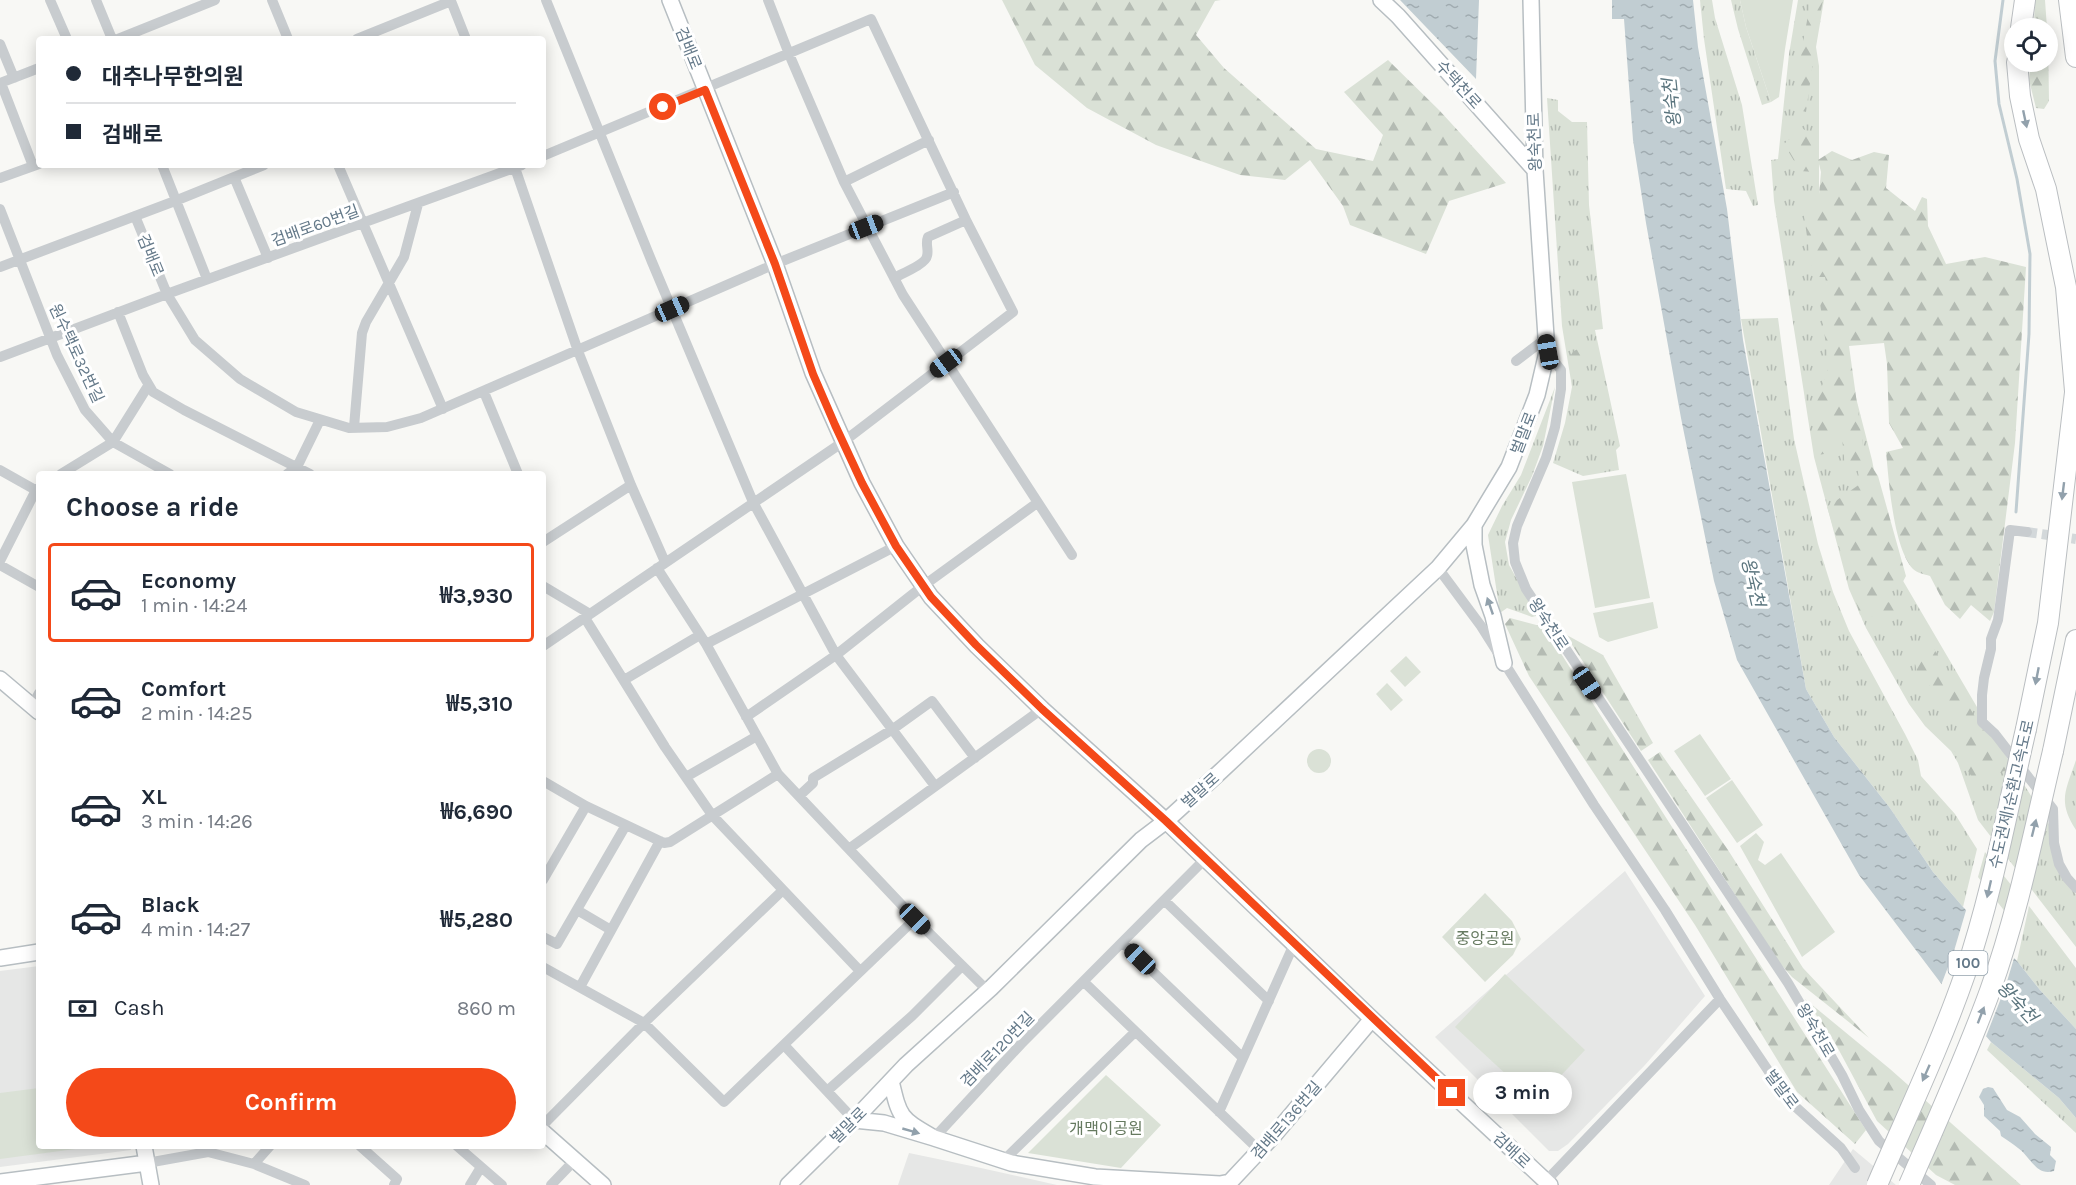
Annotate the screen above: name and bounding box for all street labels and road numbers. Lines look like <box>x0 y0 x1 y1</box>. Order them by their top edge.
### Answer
street label: 검배로 <box>671 24 706 72</box>
street label: 수택천로 <box>1432 56 1486 113</box>
street label: 왕숙천로 <box>1524 112 1545 172</box>
street label: 검배로60번길 <box>269 201 362 250</box>
street label: 검배로 <box>133 231 168 279</box>
street label: 원수택로32번길 <box>45 301 108 406</box>
street label: 벌말로 <box>1507 409 1540 457</box>
street label: 왕숙천로 <box>1525 594 1573 654</box>
street label: 수도권제1순환고속도로 <box>1985 717 2038 871</box>
street label: 벌말로 <box>1178 768 1223 812</box>
road number: 100 <box>1948 951 1988 975</box>
street label: 왕숙천로 <box>1793 1000 1839 1061</box>
street label: 겸배로120번길 <box>957 1008 1038 1091</box>
street label: 벌말로 <box>1761 1066 1803 1113</box>
street label: 겸배로136번길 <box>1247 1077 1326 1163</box>
street label: 벌말로 <box>826 1103 871 1148</box>
street label: 검배로 <box>1489 1128 1534 1173</box>

